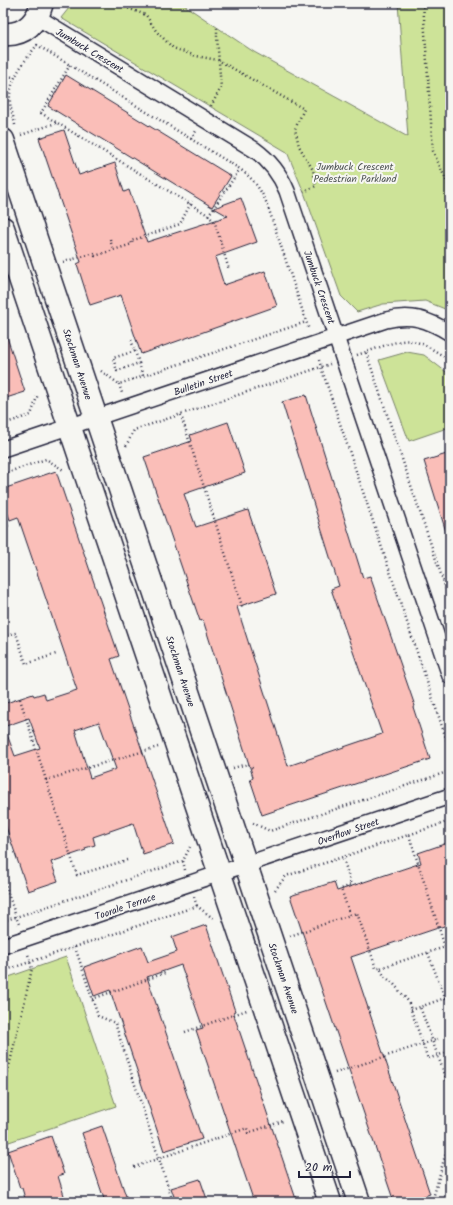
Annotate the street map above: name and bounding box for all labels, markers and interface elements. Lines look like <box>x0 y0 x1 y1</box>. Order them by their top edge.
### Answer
street label: Jumbuck Crescent <box>52 24 127 78</box>
park label: Jumbuck Crescent Pedestrian Parkland <box>314 159 397 187</box>
street label: Jumbuck Crescent <box>299 248 339 326</box>
street label: Stockman Avenue <box>58 327 96 403</box>
street label: Bulletin Street <box>172 365 235 401</box>
street label: Stockman Avenue <box>161 634 199 710</box>
street label: Overflow Street <box>315 814 381 850</box>
street label: Toorale Terrace <box>93 889 158 925</box>
street label: Stockman Avenue <box>263 941 303 1017</box>
scale bar <box>299 1153 350 1179</box>
text: 20 m <box>305 1158 333 1177</box>

